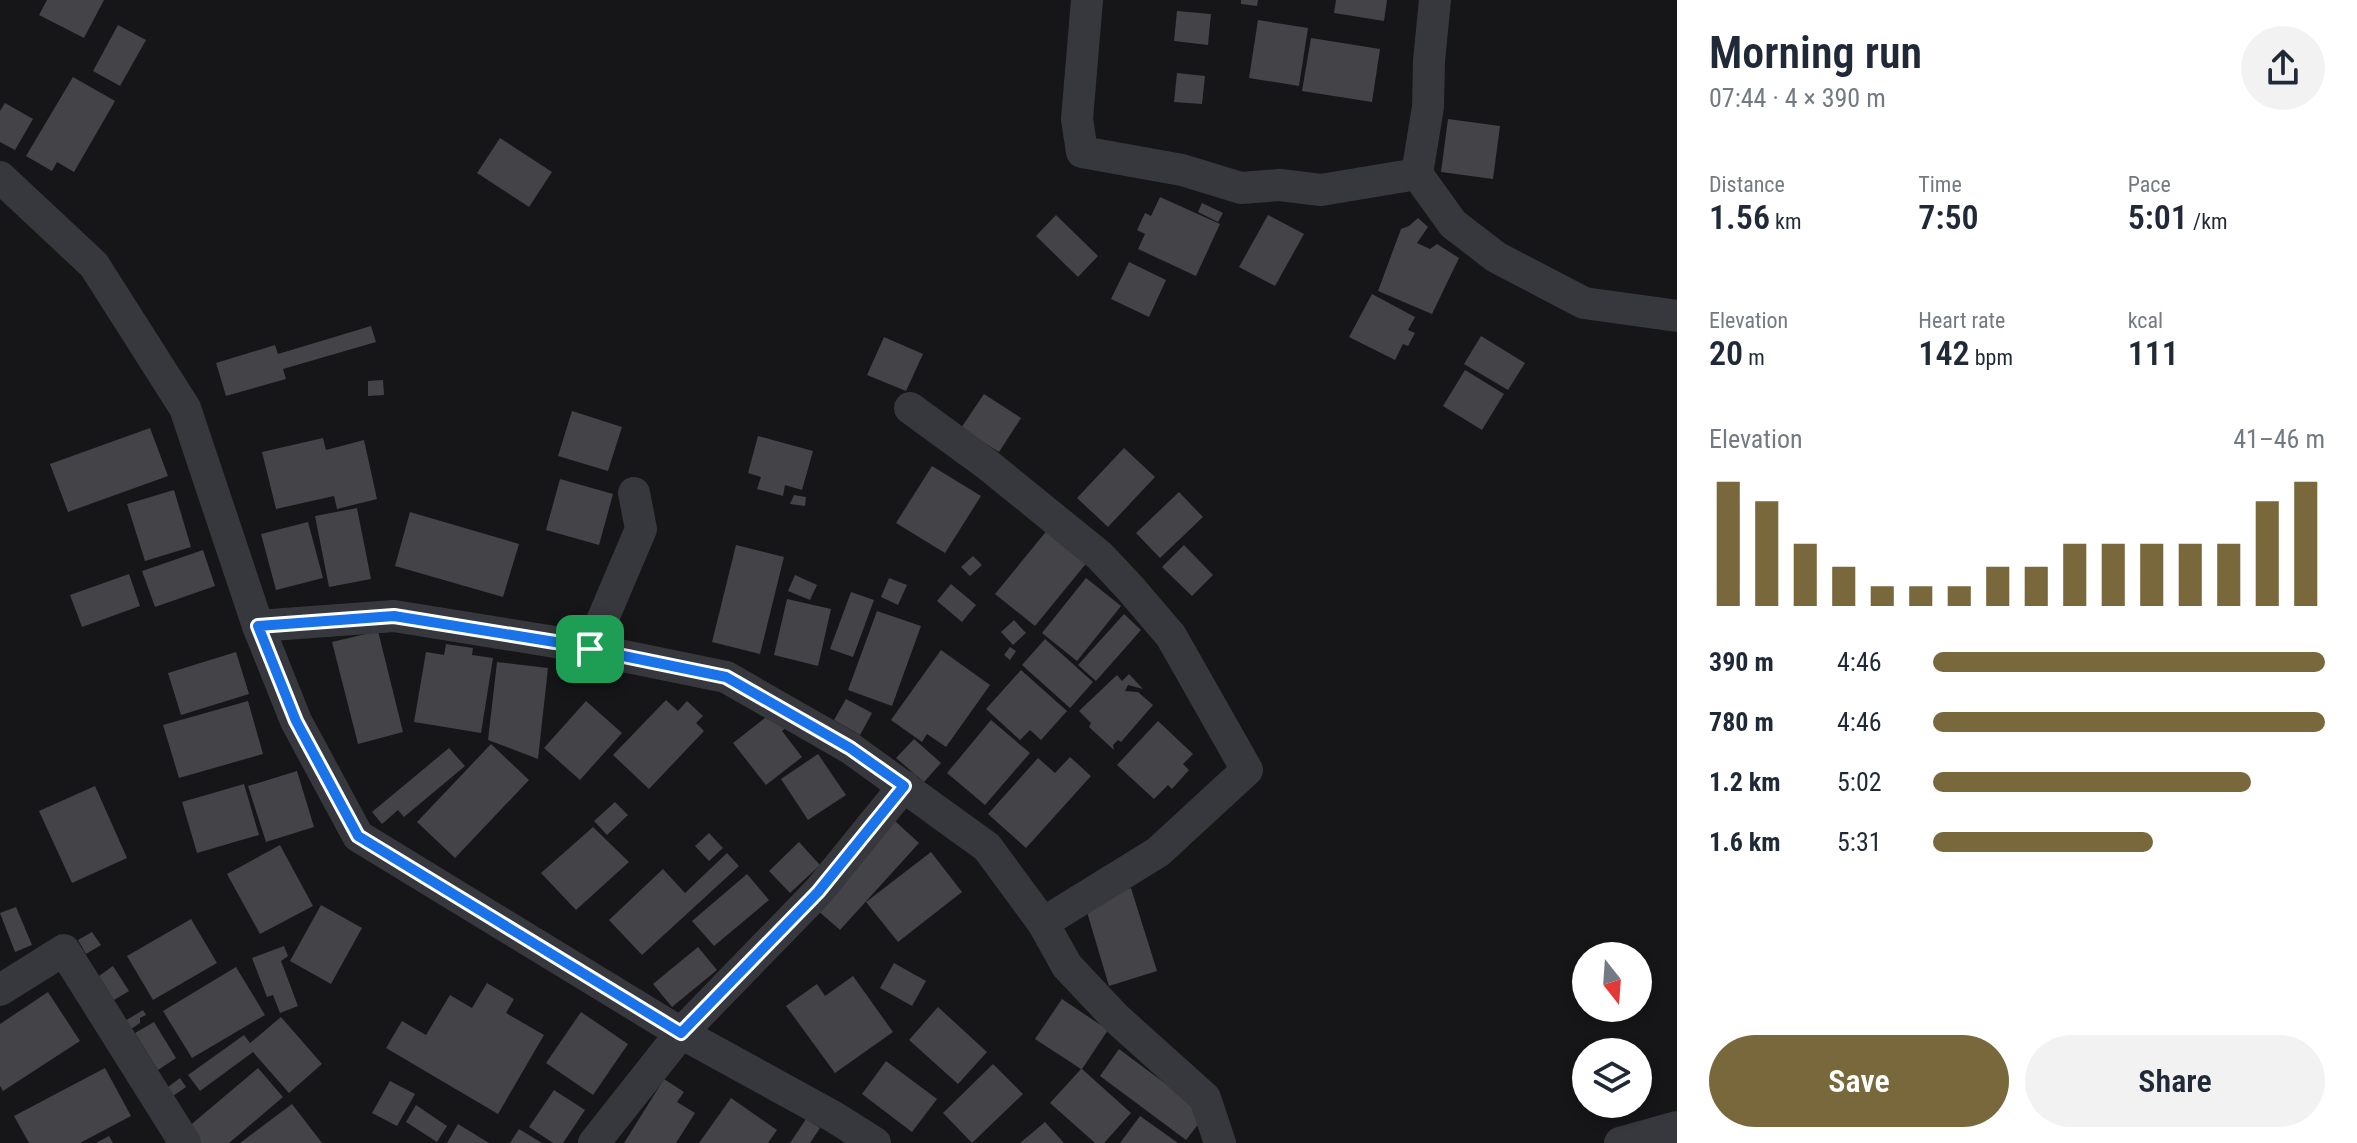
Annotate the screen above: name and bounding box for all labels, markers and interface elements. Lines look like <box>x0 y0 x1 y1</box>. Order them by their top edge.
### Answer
button: share <box>2241 26 2325 110</box>
text: Morning run <box>1709 27 1922 79</box>
text: 07:44 · 4 × 390 m <box>1709 83 1886 113</box>
text: Distance <box>1709 172 1785 197</box>
text: Time <box>1918 172 1962 197</box>
text: Pace <box>2128 172 2171 197</box>
text: 1.56 <box>1709 197 1770 237</box>
text: 7:50 <box>1918 197 1979 237</box>
text: 5:01 <box>2128 197 2188 237</box>
text: km <box>1770 209 1802 234</box>
text: /km <box>2188 209 2228 234</box>
text: Elevation <box>1709 308 1788 333</box>
text: Heart rate <box>1918 308 2005 333</box>
text: kcal <box>2128 308 2163 333</box>
text: 20 <box>1709 333 1743 373</box>
text: 142 <box>1918 333 1970 373</box>
text: 111 <box>2128 333 2179 373</box>
text: m <box>1743 345 1765 370</box>
text: bpm <box>1970 345 2013 370</box>
text: Elevation <box>1709 424 1803 454</box>
text: 41–46 m <box>2233 424 2325 454</box>
pin <box>556 615 624 683</box>
icon: arrive <box>568 627 612 671</box>
text: 390 m <box>1709 647 1774 677</box>
text: 4:46 <box>1837 647 1882 677</box>
text: 780 m <box>1709 707 1774 737</box>
text: 4:46 <box>1837 707 1882 737</box>
text: 1.2 km <box>1709 767 1781 797</box>
text: 5:02 <box>1837 767 1882 797</box>
text: 1.6 km <box>1709 827 1781 857</box>
text: 5:31 <box>1837 827 1882 857</box>
north arrow <box>1572 942 1652 1022</box>
map controls <box>1572 942 1652 1118</box>
button: Save <box>1709 1035 2009 1127</box>
button: Share <box>2025 1035 2325 1127</box>
button: layers <box>1572 1038 1652 1118</box>

